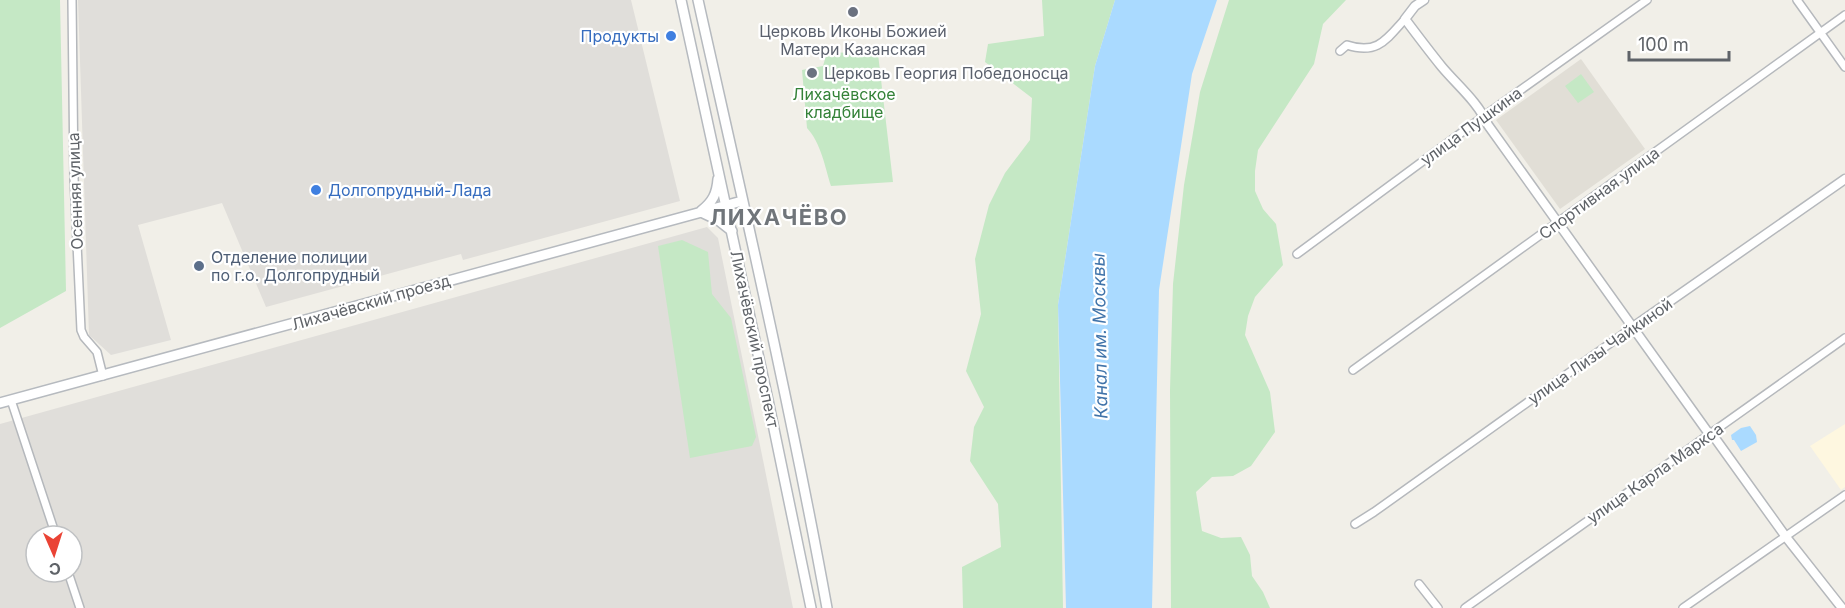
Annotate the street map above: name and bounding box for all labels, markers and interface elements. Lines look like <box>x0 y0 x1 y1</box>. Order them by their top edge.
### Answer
marker: Церковь Иконы Божией Матери Казанская <box>846 5 860 19</box>
place label: Церковь Иконы Божией Матери Казанская <box>759 21 947 59</box>
scale bar <box>1629 24 1730 62</box>
place label: Продукты <box>581 26 659 46</box>
marker: Продукты <box>664 29 678 43</box>
text: 100 m <box>1638 34 1689 55</box>
place label: Церковь Георгия Победоносца <box>824 63 1068 83</box>
marker: Церковь Георгия Победоносца <box>805 66 819 80</box>
street label: улица Пушкина <box>1416 82 1526 170</box>
park label: Лихачёвское кладбище <box>792 84 896 122</box>
street label: Осенняя улица <box>63 132 87 250</box>
street label: Спортивная улица <box>1535 143 1663 243</box>
place label: Долгопрудный-Лада <box>328 180 491 200</box>
marker: Долгопрудный-Лада <box>309 183 323 197</box>
district label: ЛИХАЧЁВО <box>710 204 848 230</box>
place label: Отделение полиции по г.о. Долгопрудный <box>211 247 380 285</box>
street label: Лихачёвский проспект <box>726 248 784 430</box>
water label: Канал им. Москвы <box>1088 253 1111 419</box>
marker: Отделение полиции по г.о. Долгопрудный <box>192 259 206 273</box>
street label: Лихачёвский проезд <box>289 270 453 334</box>
street label: улица Лизы Чайкиной <box>1524 294 1676 408</box>
street label: улица Карла Маркса <box>1583 418 1727 528</box>
north arrow <box>24 524 84 584</box>
text: С <box>48 559 61 579</box>

